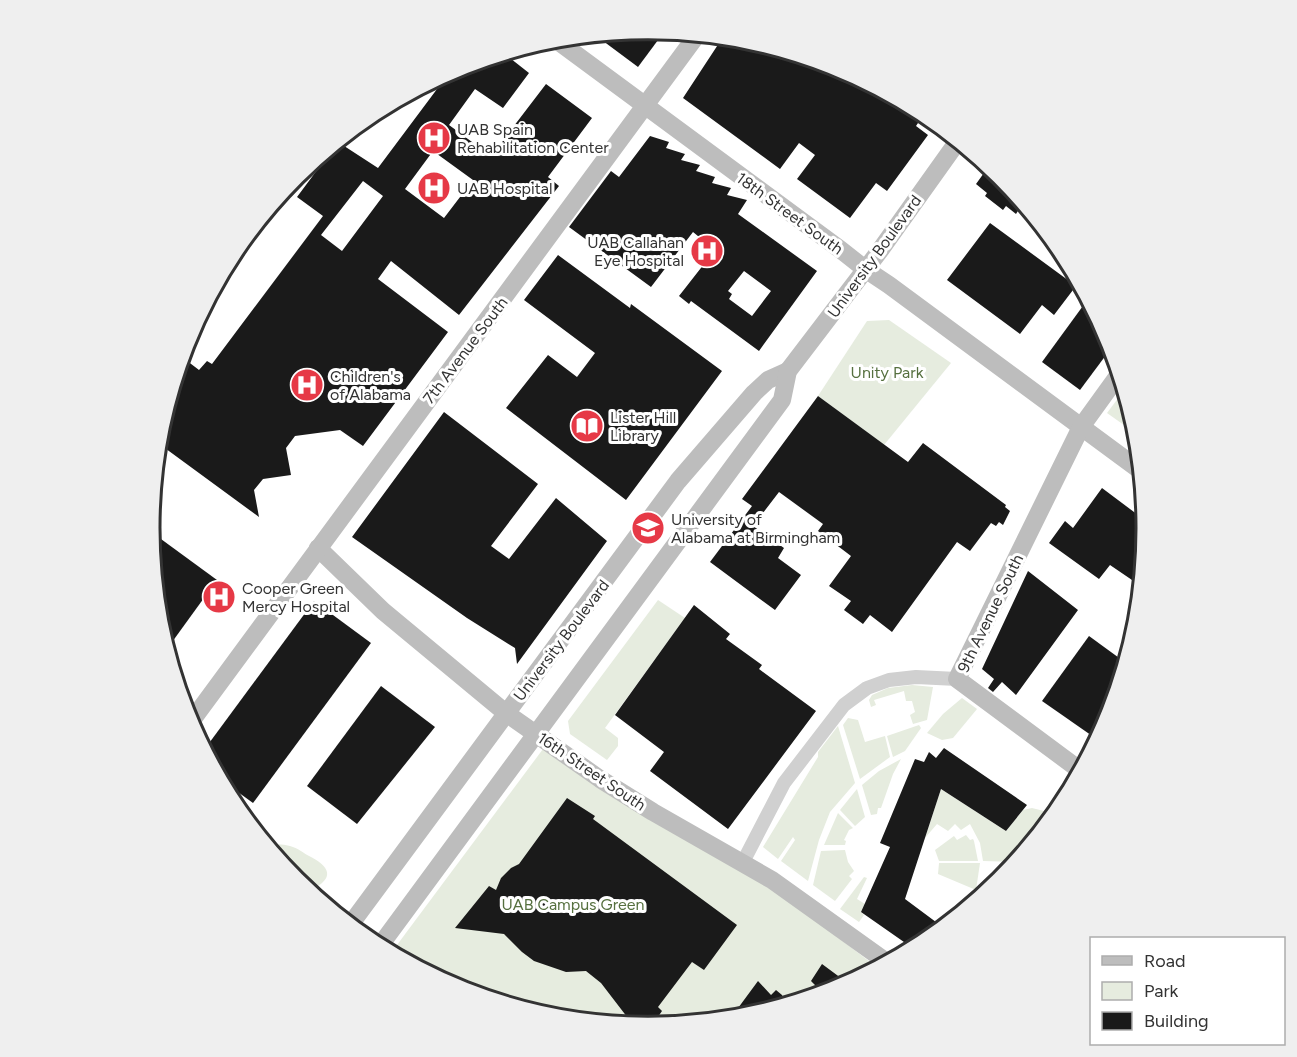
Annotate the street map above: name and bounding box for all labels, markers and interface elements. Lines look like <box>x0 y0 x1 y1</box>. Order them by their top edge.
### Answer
hospital icon: UAB Spain Rehabilitation Center <box>416 120 452 156</box>
place label: UAB Spain Rehabilitation Center <box>457 120 609 157</box>
street label: 18th Street South <box>733 168 847 258</box>
hospital icon: UAB Hospital <box>416 170 452 206</box>
place label: UAB Hospital <box>457 179 552 198</box>
street label: University Boulevard <box>824 191 925 321</box>
place label: UAB Callahan Eye Hospital <box>587 233 684 270</box>
hospital icon: UAB Callahan Eye Hospital <box>689 233 725 269</box>
street label: 7th Avenue South <box>419 293 512 407</box>
park label: Unity Park <box>851 363 924 382</box>
hospital icon: Children's of Alabama <box>289 367 325 403</box>
place label: Children's of Alabama <box>330 367 411 404</box>
library icon: Lister Hill Library <box>569 408 605 444</box>
place label: Lister Hill Library <box>610 408 676 445</box>
school or university icon: University of Alabama at Birmingham <box>630 510 666 546</box>
place label: University of Alabama at Birmingham <box>671 510 840 547</box>
street label: 9th Avenue South <box>954 551 1027 675</box>
street label: University Boulevard <box>510 576 613 705</box>
hospital icon: Cooper Green Mercy Hospital <box>201 579 237 615</box>
place label: Cooper Green Mercy Hospital <box>242 579 350 616</box>
street label: 16th Street South <box>534 728 649 815</box>
park label: UAB Campus Green <box>502 895 645 914</box>
legend <box>1090 937 1285 1045</box>
text: Road <box>1144 950 1185 972</box>
text: Park <box>1144 980 1179 1002</box>
text: Building <box>1144 1010 1209 1032</box>

